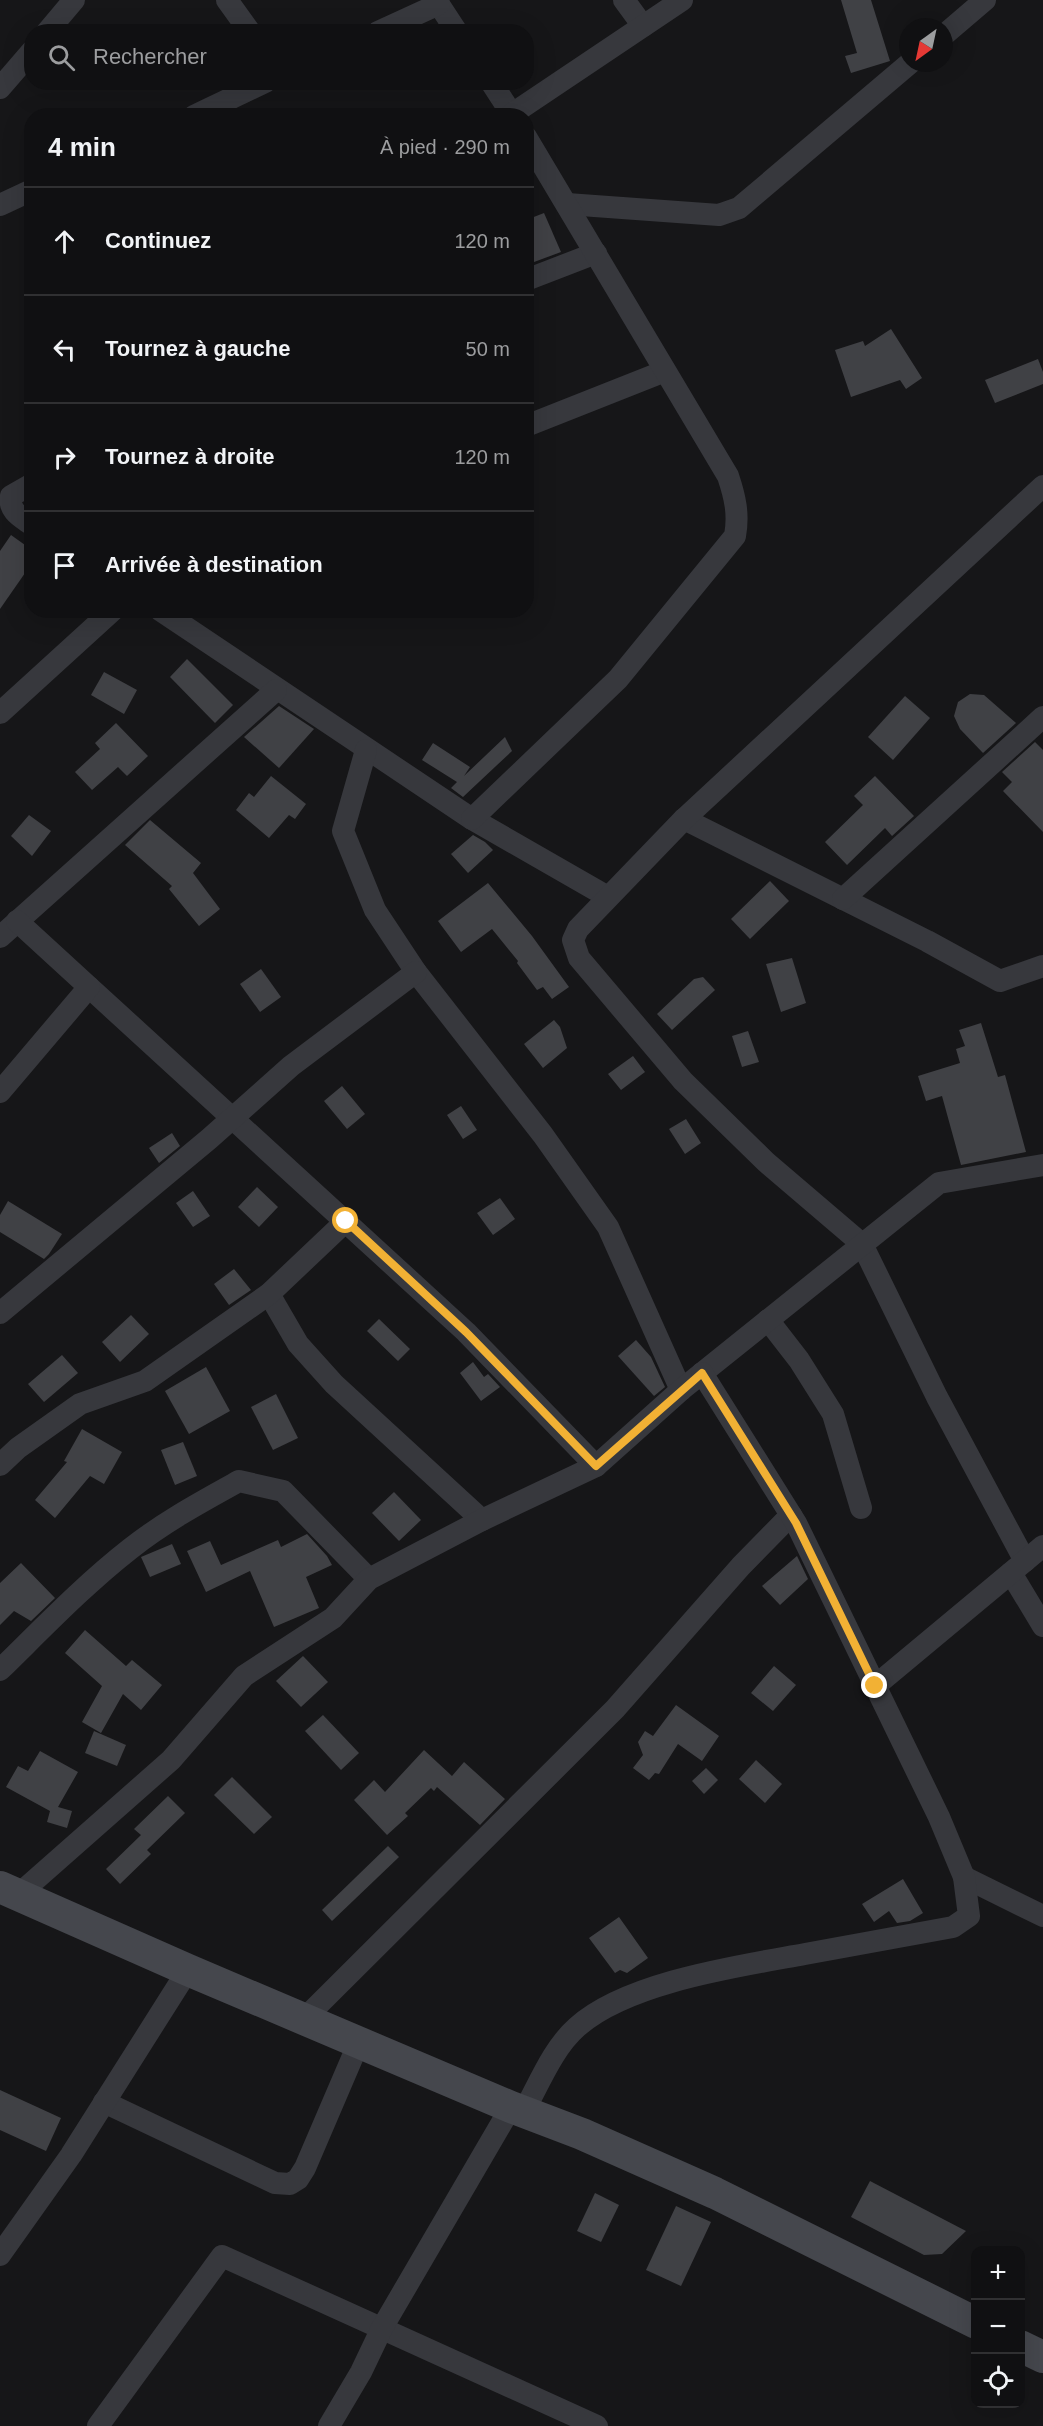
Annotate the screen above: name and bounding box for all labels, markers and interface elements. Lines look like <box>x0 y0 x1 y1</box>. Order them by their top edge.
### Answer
north arrow <box>899 18 953 72</box>
search box <box>24 24 534 90</box>
icon: search <box>45 41 78 74</box>
text: Rechercher <box>93 44 207 69</box>
text: 4 min <box>48 132 116 162</box>
text: À pied · 290 m <box>380 136 510 158</box>
icon: ahead <box>48 225 81 258</box>
text: Continuez <box>105 228 211 253</box>
text: 120 m <box>454 230 510 252</box>
icon: left <box>48 333 81 366</box>
text: Tournez à gauche <box>105 336 290 361</box>
text: 50 m <box>466 338 510 360</box>
icon: right <box>48 441 81 474</box>
text: Tournez à droite <box>105 444 275 469</box>
text: 120 m <box>454 446 510 468</box>
icon: arrive <box>48 549 81 582</box>
text: Arrivée à destination <box>105 552 323 577</box>
route start <box>332 1207 358 1233</box>
route end <box>861 1672 887 1698</box>
map controls <box>971 2246 1025 2408</box>
button: + <box>971 2246 1025 2300</box>
button: − <box>971 2300 1025 2354</box>
button: locate <box>971 2354 1025 2408</box>

